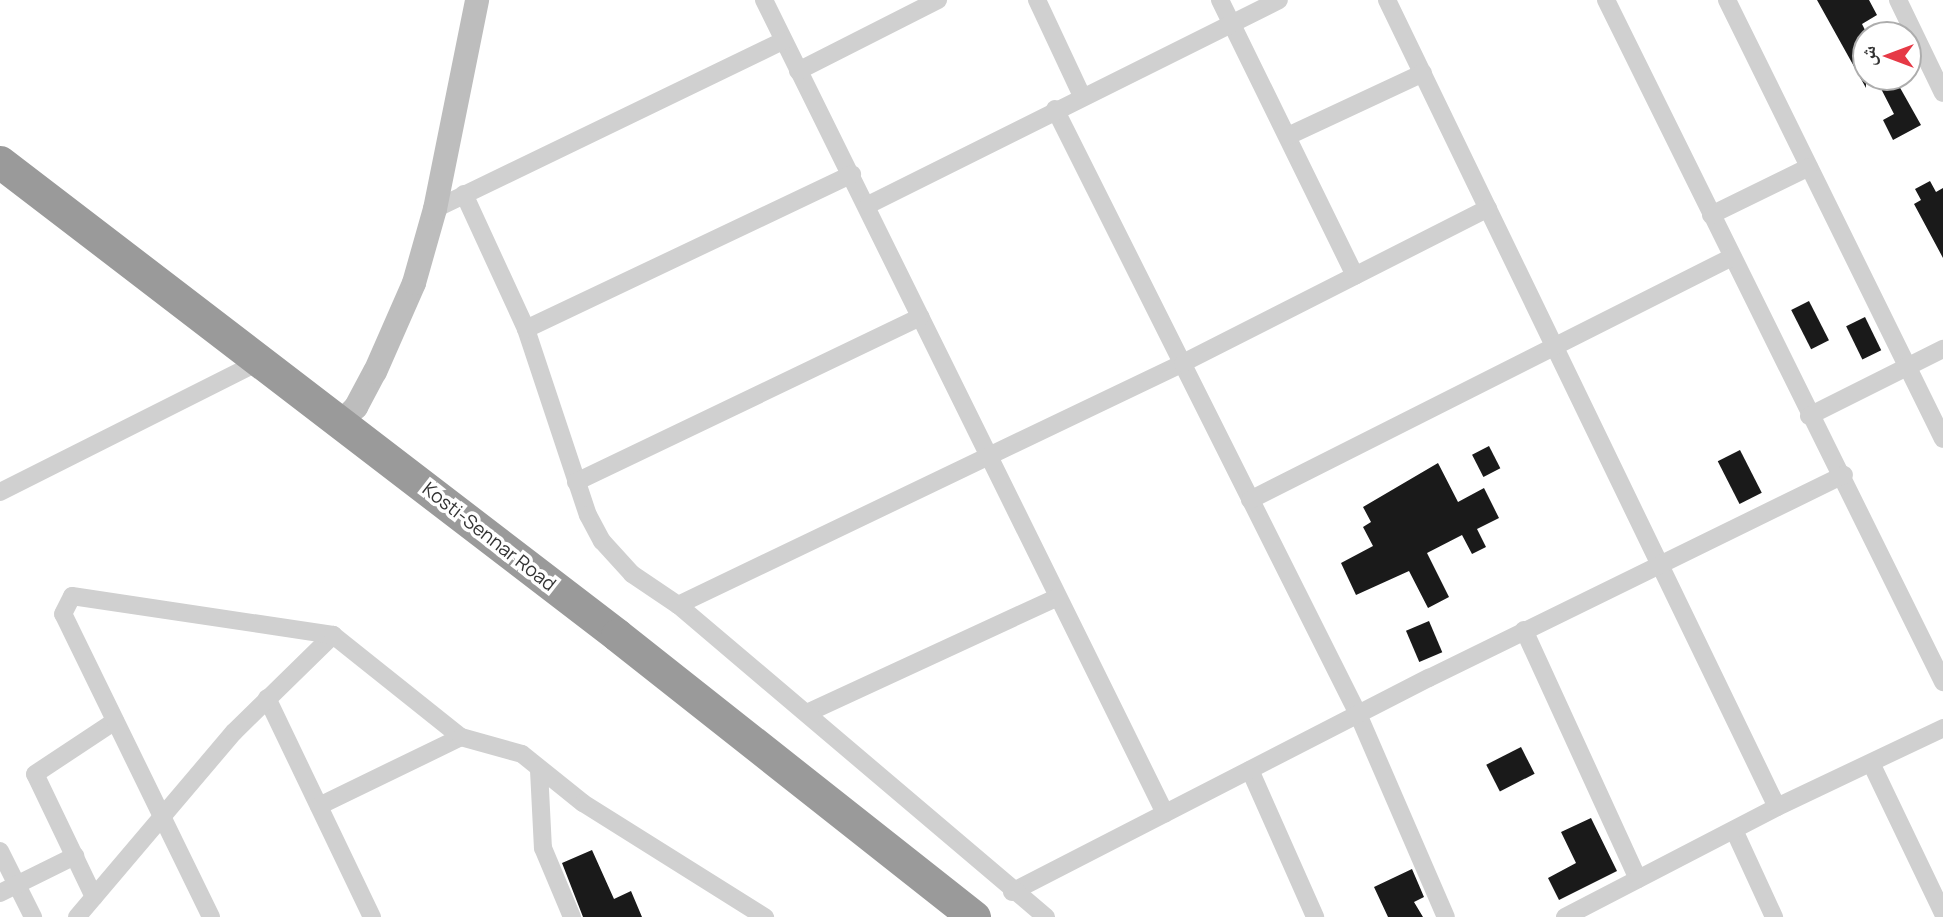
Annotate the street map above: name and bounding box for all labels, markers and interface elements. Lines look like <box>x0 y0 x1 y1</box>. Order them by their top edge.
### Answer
north arrow <box>1852 21 1922 91</box>
text: ش <box>1855 46 1881 66</box>
street label: Kosti-Sennar Road <box>418 478 560 596</box>

